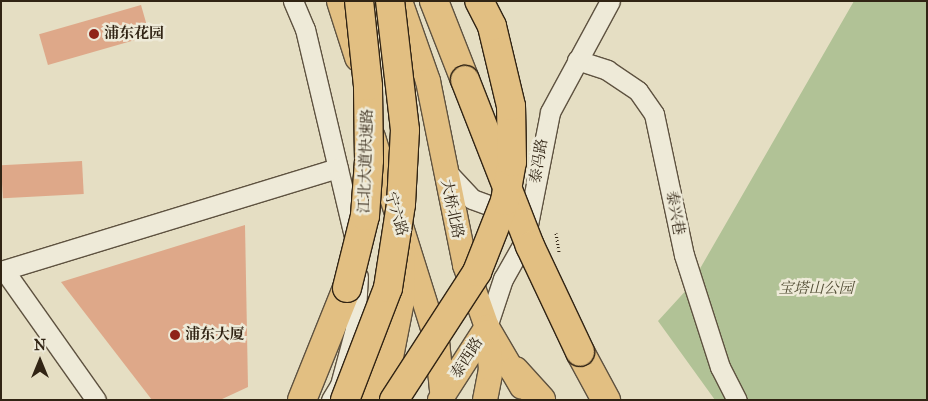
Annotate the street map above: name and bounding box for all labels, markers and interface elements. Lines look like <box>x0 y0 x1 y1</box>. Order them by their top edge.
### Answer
place label: 浦东花园 <box>104 25 164 43</box>
marker: 浦东花园 <box>88 28 100 40</box>
street label: 江北大道快速路 <box>355 108 377 214</box>
street label: 泰冯路 <box>527 137 551 185</box>
street label: 大桥北路 <box>437 178 467 240</box>
street label: 泰兴巷 <box>662 189 688 237</box>
street label: 宁六路 <box>381 190 411 238</box>
park label: 宝塔山公园 <box>779 280 853 298</box>
place label: 浦东大厦 <box>185 326 245 344</box>
marker: 浦东大厦 <box>169 329 181 341</box>
street label: 泰西路 <box>447 334 487 382</box>
north arrow <box>15 336 65 386</box>
text: N <box>34 337 46 354</box>

